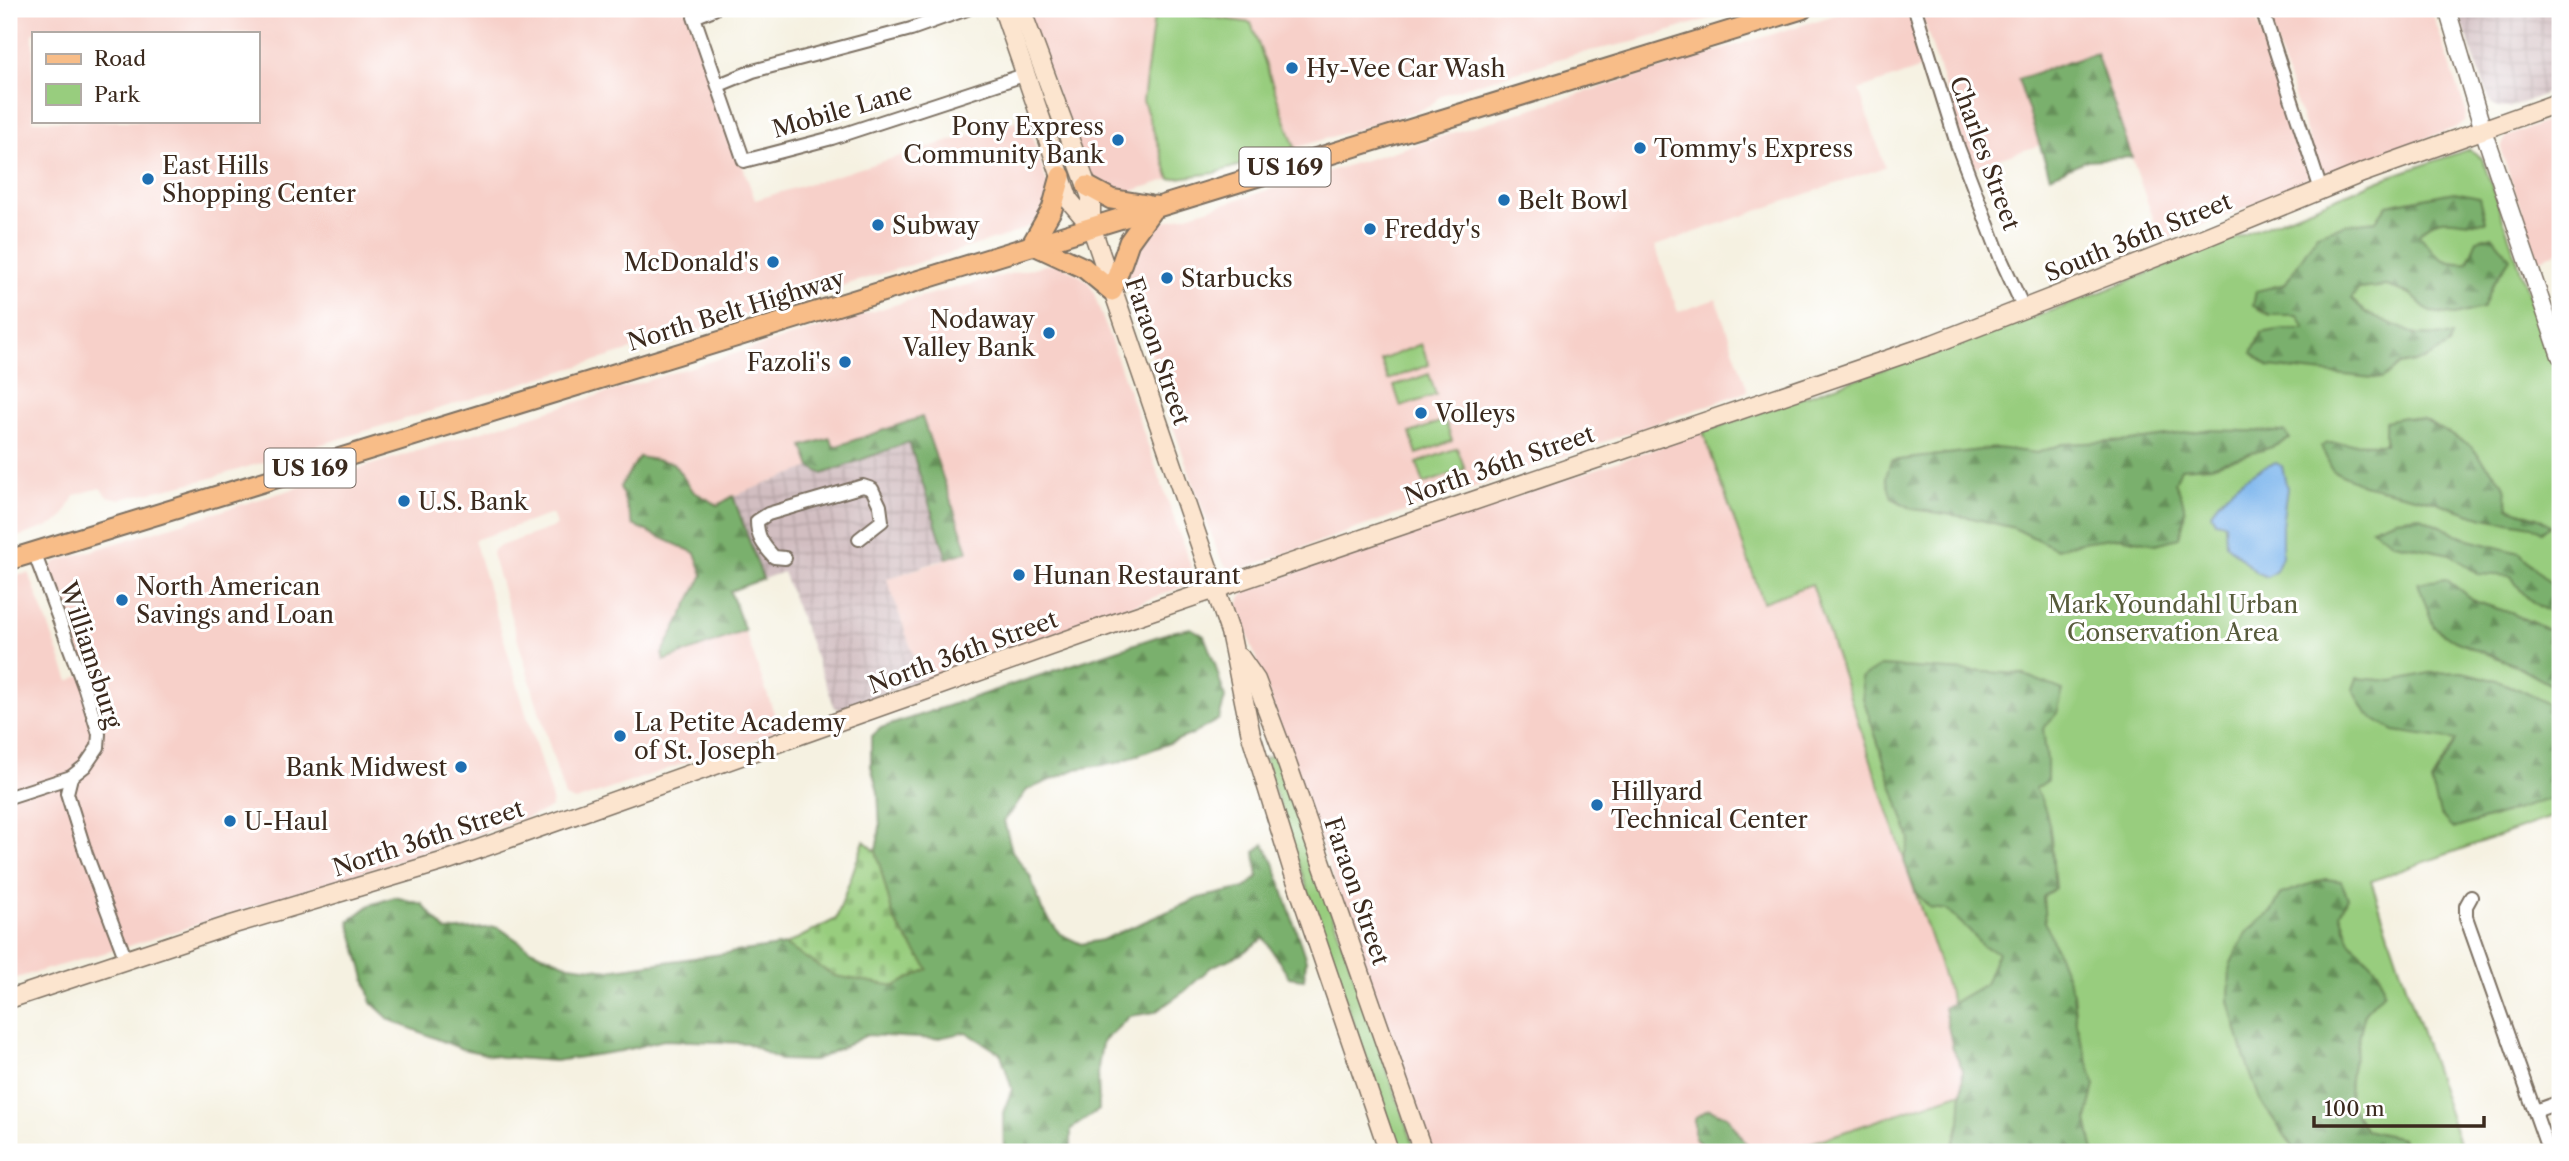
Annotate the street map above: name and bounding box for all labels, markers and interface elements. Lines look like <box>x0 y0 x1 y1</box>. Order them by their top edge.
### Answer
legend <box>32 32 259 122</box>
text: Road <box>94 46 146 71</box>
place label: Hy-Vee Car Wash <box>1306 54 1505 83</box>
marker: Hy-Vee Car Wash <box>1284 60 1300 76</box>
street label: Charles Street <box>1944 72 2026 234</box>
street label: Mobile Lane <box>769 76 915 144</box>
text: Park <box>94 82 140 107</box>
place label: Pony Express Community Bank <box>903 112 1105 169</box>
marker: Pony Express Community Bank <box>1110 132 1126 148</box>
place label: Tommy's Express <box>1654 134 1853 163</box>
marker: Tommy's Express <box>1632 140 1648 156</box>
road number: US 169 <box>1240 148 1330 186</box>
place label: East Hills Shopping Center <box>162 151 356 208</box>
marker: East Hills Shopping Center <box>140 171 156 187</box>
place label: Belt Bowl <box>1518 186 1628 215</box>
street label: South 36th Street <box>2040 186 2236 288</box>
marker: Belt Bowl <box>1496 192 1512 208</box>
place label: Subway <box>892 211 980 240</box>
place label: Freddy's <box>1384 215 1481 244</box>
marker: Subway <box>870 217 886 233</box>
marker: Freddy's <box>1362 221 1378 237</box>
place label: McDonald's <box>624 248 759 277</box>
marker: McDonald's <box>765 254 781 270</box>
street label: North Belt Highway <box>624 263 849 357</box>
place label: Starbucks <box>1181 264 1293 293</box>
marker: Starbucks <box>1159 270 1175 286</box>
street label: Faraon Street <box>1119 273 1197 429</box>
place label: Nodaway Valley Bank <box>902 305 1036 362</box>
marker: Nodaway Valley Bank <box>1041 325 1057 341</box>
place label: Fazoli's <box>747 348 831 377</box>
marker: Fazoli's <box>837 354 853 370</box>
place label: Volleys <box>1434 399 1516 428</box>
marker: Volleys <box>1413 405 1429 421</box>
street label: North 36th Street <box>1400 419 1598 511</box>
road number: US 169 <box>264 448 356 488</box>
place label: U.S. Bank <box>418 487 529 516</box>
marker: U.S. Bank <box>396 493 412 509</box>
place label: Hunan Restaurant <box>1033 561 1241 590</box>
marker: Hunan Restaurant <box>1011 567 1027 583</box>
place label: North American Savings and Loan <box>136 572 334 629</box>
street label: Williamsburg <box>53 577 128 732</box>
park label: Mark Youndahl Urban Conservation Area <box>2048 590 2298 647</box>
marker: North American Savings and Loan <box>114 592 130 608</box>
street label: North 36th Street <box>864 604 1062 700</box>
place label: La Petite Academy of St. Joseph <box>634 708 847 765</box>
marker: La Petite Academy of St. Joseph <box>612 728 628 744</box>
place label: Bank Midwest <box>285 753 448 782</box>
marker: Bank Midwest <box>453 759 469 775</box>
place label: Hillyard Technical Center <box>1611 777 1808 834</box>
street label: North 36th Street <box>329 793 528 883</box>
marker: Hillyard Technical Center <box>1589 797 1605 813</box>
place label: U-Haul <box>244 807 328 836</box>
marker: U-Haul <box>222 813 238 829</box>
street label: Faraon Street <box>1318 813 1396 969</box>
scale bar <box>2314 1084 2483 1128</box>
text: 100 m <box>2324 1096 2385 1121</box>

